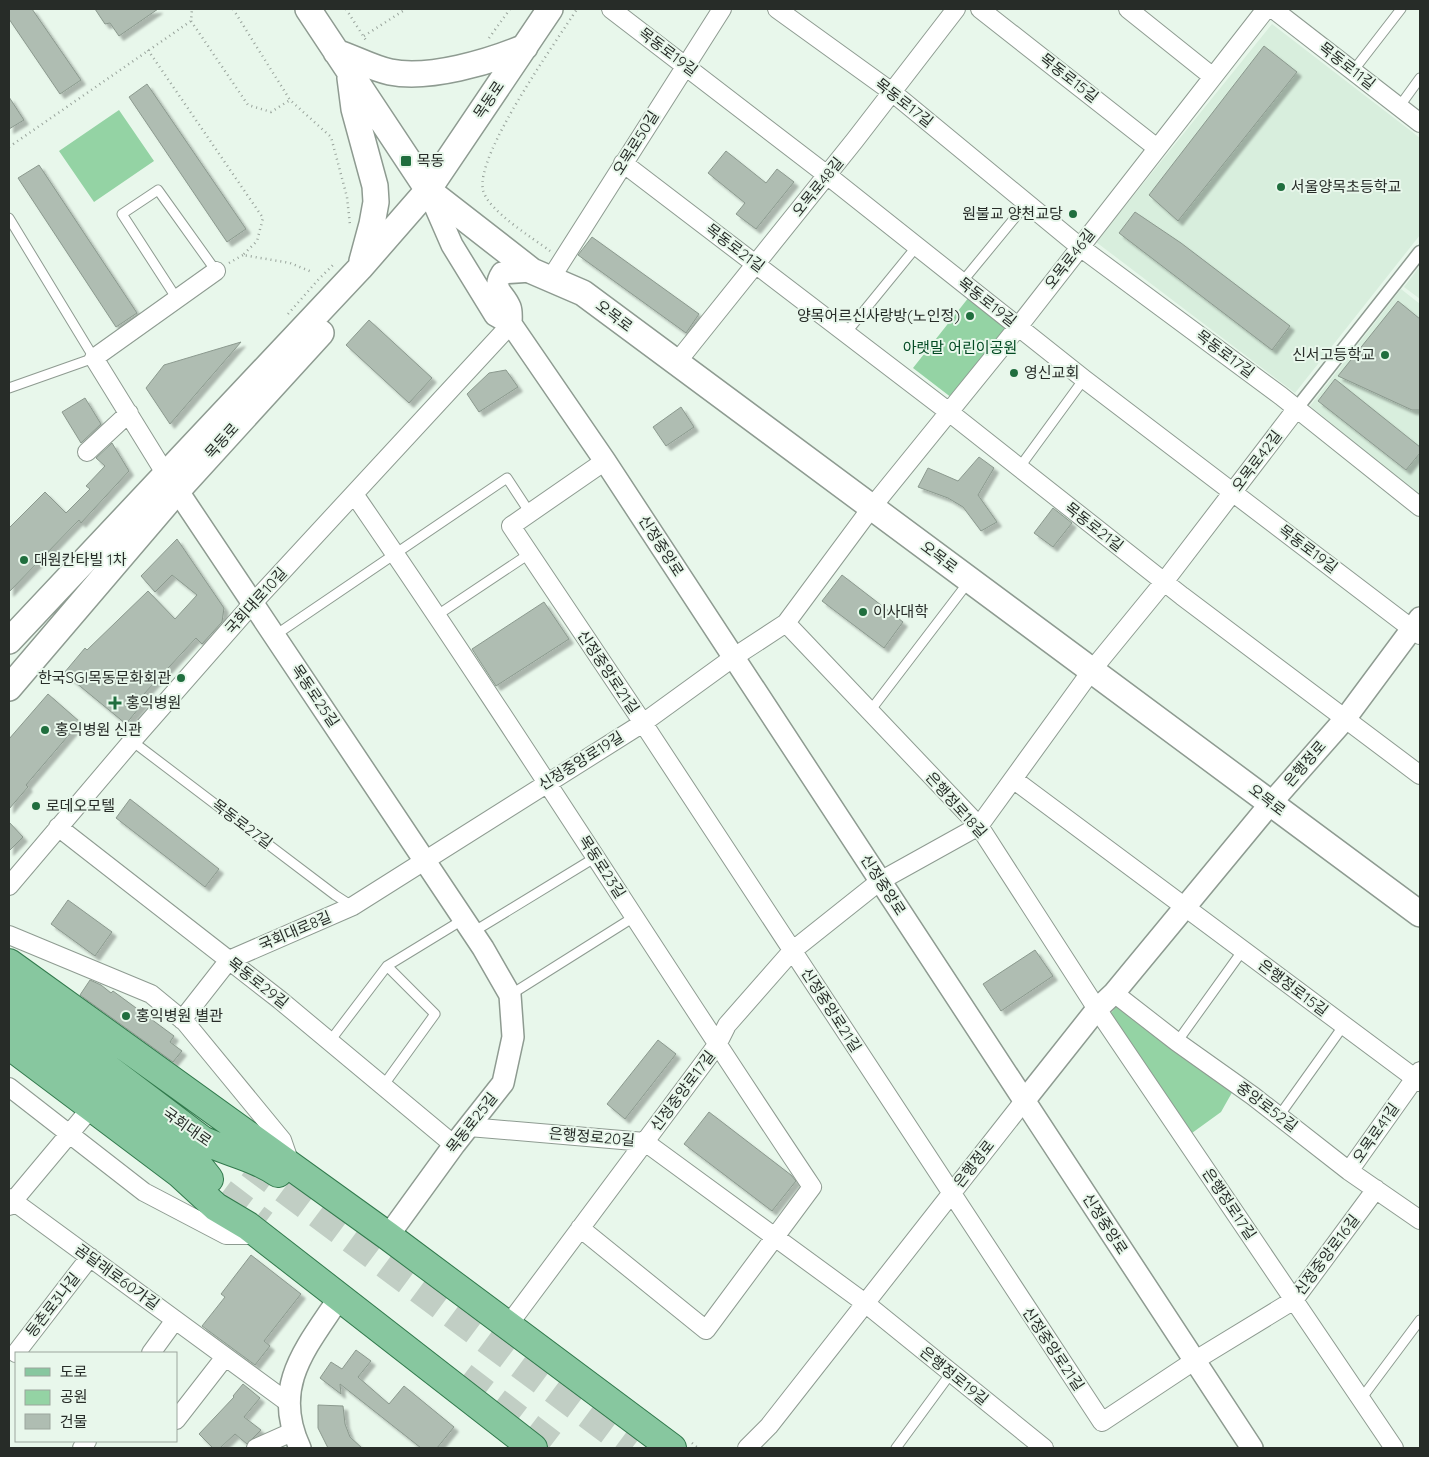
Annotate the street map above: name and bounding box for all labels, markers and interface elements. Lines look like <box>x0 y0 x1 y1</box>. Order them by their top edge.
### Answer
street label: 목동로19길 <box>635 23 702 80</box>
street label: 목동로11길 <box>1315 38 1379 94</box>
street label: 목동로15길 <box>1036 49 1102 106</box>
street label: 목동로17길 <box>871 74 937 131</box>
street label: 목동로 <box>469 77 508 122</box>
street label: 오목로50길 <box>608 107 663 178</box>
place label: 목동 <box>417 151 445 170</box>
street label: 오목로48길 <box>788 153 847 220</box>
marker: 목동 <box>399 154 413 168</box>
place label: 서울양목초등학교 <box>1291 177 1401 196</box>
marker: 서울양목초등학교 <box>1275 181 1287 193</box>
place label: 원불교 양천교당 <box>962 204 1063 223</box>
marker: 원불교 양천교당 <box>1067 208 1079 220</box>
street label: 목동로21길 <box>702 219 769 276</box>
street label: 오목로46길 <box>1040 225 1099 293</box>
street label: 목동로19길 <box>954 273 1020 330</box>
street label: 오목로 <box>592 296 637 336</box>
place label: 양목어르신사랑방(노인정) <box>797 306 960 325</box>
marker: 양목어르신사랑방(노인정) <box>964 310 976 322</box>
street label: 목동로17길 <box>1192 325 1258 382</box>
park label: 아랫말 어린이공원 <box>903 338 1017 357</box>
place label: 신서고등학교 <box>1292 345 1375 364</box>
marker: 신서고등학교 <box>1379 349 1391 361</box>
place label: 영신교회 <box>1024 363 1079 382</box>
marker: 영신교회 <box>1008 367 1020 379</box>
street label: 목동로 <box>201 419 243 462</box>
street label: 오목로42길 <box>1228 426 1286 495</box>
street label: 목동로21길 <box>1061 498 1127 555</box>
street label: 신정중앙로 <box>635 512 688 580</box>
street label: 목동로19길 <box>1275 520 1342 577</box>
street label: 오목로 <box>917 537 962 577</box>
place label: 대원칸타빌 1차 <box>34 550 127 569</box>
marker: 대원칸타빌 1차 <box>18 554 30 566</box>
street label: 국회대로10길 <box>221 563 291 638</box>
place label: 이사대학 <box>873 602 928 621</box>
marker: 이사대학 <box>857 606 869 618</box>
street label: 신정중앙로21길 <box>574 626 643 717</box>
street label: 목동로25길 <box>287 661 343 731</box>
place label: 한국SGI목동문화회관 <box>38 668 171 687</box>
marker: 한국SGI목동문화회관 <box>175 672 187 684</box>
place label: 홍익병원 <box>126 693 181 712</box>
marker: 홍익병원 <box>108 696 122 710</box>
place label: 홍익병원 신관 <box>55 720 142 739</box>
marker: 홍익병원 신관 <box>39 724 51 736</box>
street label: 신정중앙로19길 <box>535 727 627 794</box>
street label: 은행정로 <box>1279 737 1330 791</box>
street label: 은행정로18길 <box>922 768 991 842</box>
street label: 오목로 <box>1245 780 1290 820</box>
street label: 목동로27길 <box>208 795 276 853</box>
place label: 로데오모텔 <box>46 796 115 815</box>
marker: 로데오모텔 <box>30 800 42 812</box>
street label: 목동로23길 <box>575 832 630 902</box>
street label: 신정중앙로 <box>857 851 910 919</box>
street label: 국회대로8길 <box>256 907 334 954</box>
street label: 목동로29길 <box>224 953 292 1012</box>
street label: 은행정로15길 <box>1255 955 1332 1020</box>
street label: 신정중앙로21길 <box>797 964 866 1055</box>
place label: 홍익병원 별관 <box>136 1006 223 1025</box>
marker: 홍익병원 별관 <box>120 1010 132 1022</box>
street label: 신정중앙로17길 <box>646 1047 719 1135</box>
street label: 중앙로52길 <box>1233 1077 1302 1136</box>
street label: 목동로25길 <box>442 1089 501 1157</box>
street label: 오목로41길 <box>1348 1099 1403 1166</box>
street label: 국회대로 <box>159 1103 215 1150</box>
street label: 은행정로20길 <box>548 1123 636 1150</box>
street label: 은행정로 <box>949 1136 998 1191</box>
street label: 은행정로17길 <box>1199 1164 1260 1243</box>
street label: 신정중앙로 <box>1079 1190 1132 1258</box>
street label: 신정중앙로16길 <box>1290 1210 1363 1299</box>
street label: 곰달래로60가길 <box>71 1240 163 1314</box>
street label: 등촌로3나길 <box>21 1269 84 1341</box>
street label: 신정중앙로21길 <box>1019 1303 1088 1394</box>
street label: 은행정로19길 <box>916 1342 993 1409</box>
legend <box>15 1352 178 1442</box>
text: 도로 <box>60 1362 88 1381</box>
text: 공원 <box>60 1387 88 1406</box>
text: 건물 <box>60 1412 88 1431</box>

